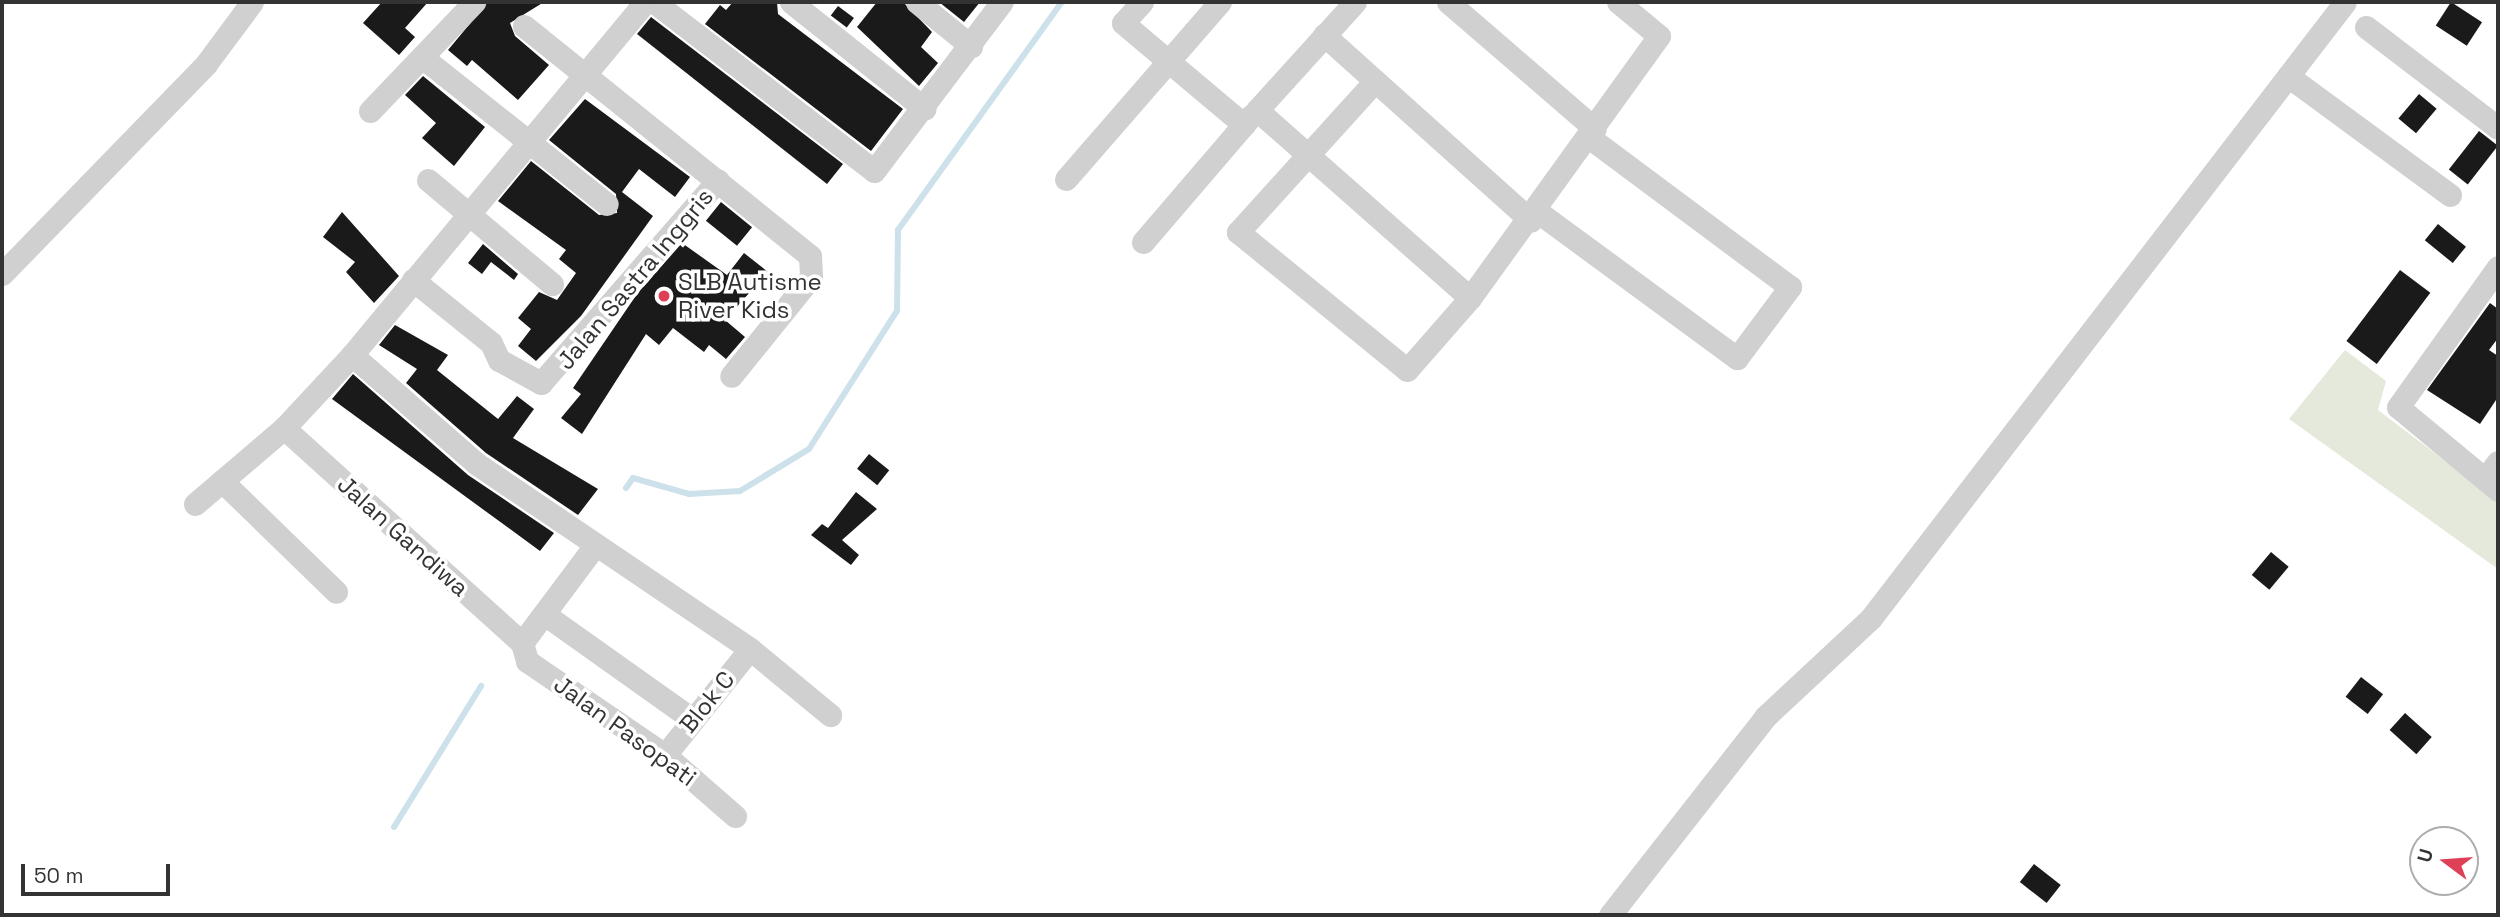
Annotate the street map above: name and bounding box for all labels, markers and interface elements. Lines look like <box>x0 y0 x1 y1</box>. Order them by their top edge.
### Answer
street label: Jalan Sastra Inggris <box>551 183 719 375</box>
place label: SLB Autisme River Kids <box>678 268 822 324</box>
marker: SLB Autisme River Kids <box>656 288 672 304</box>
street label: Jalan Gandiwa <box>331 470 475 602</box>
street label: Blok C <box>673 665 741 739</box>
street label: Jalan Pasopati <box>548 670 702 792</box>
north arrow <box>2409 826 2479 896</box>
text: U <box>2411 846 2439 865</box>
scale bar <box>24 850 173 894</box>
text: 50 m <box>34 862 84 889</box>

